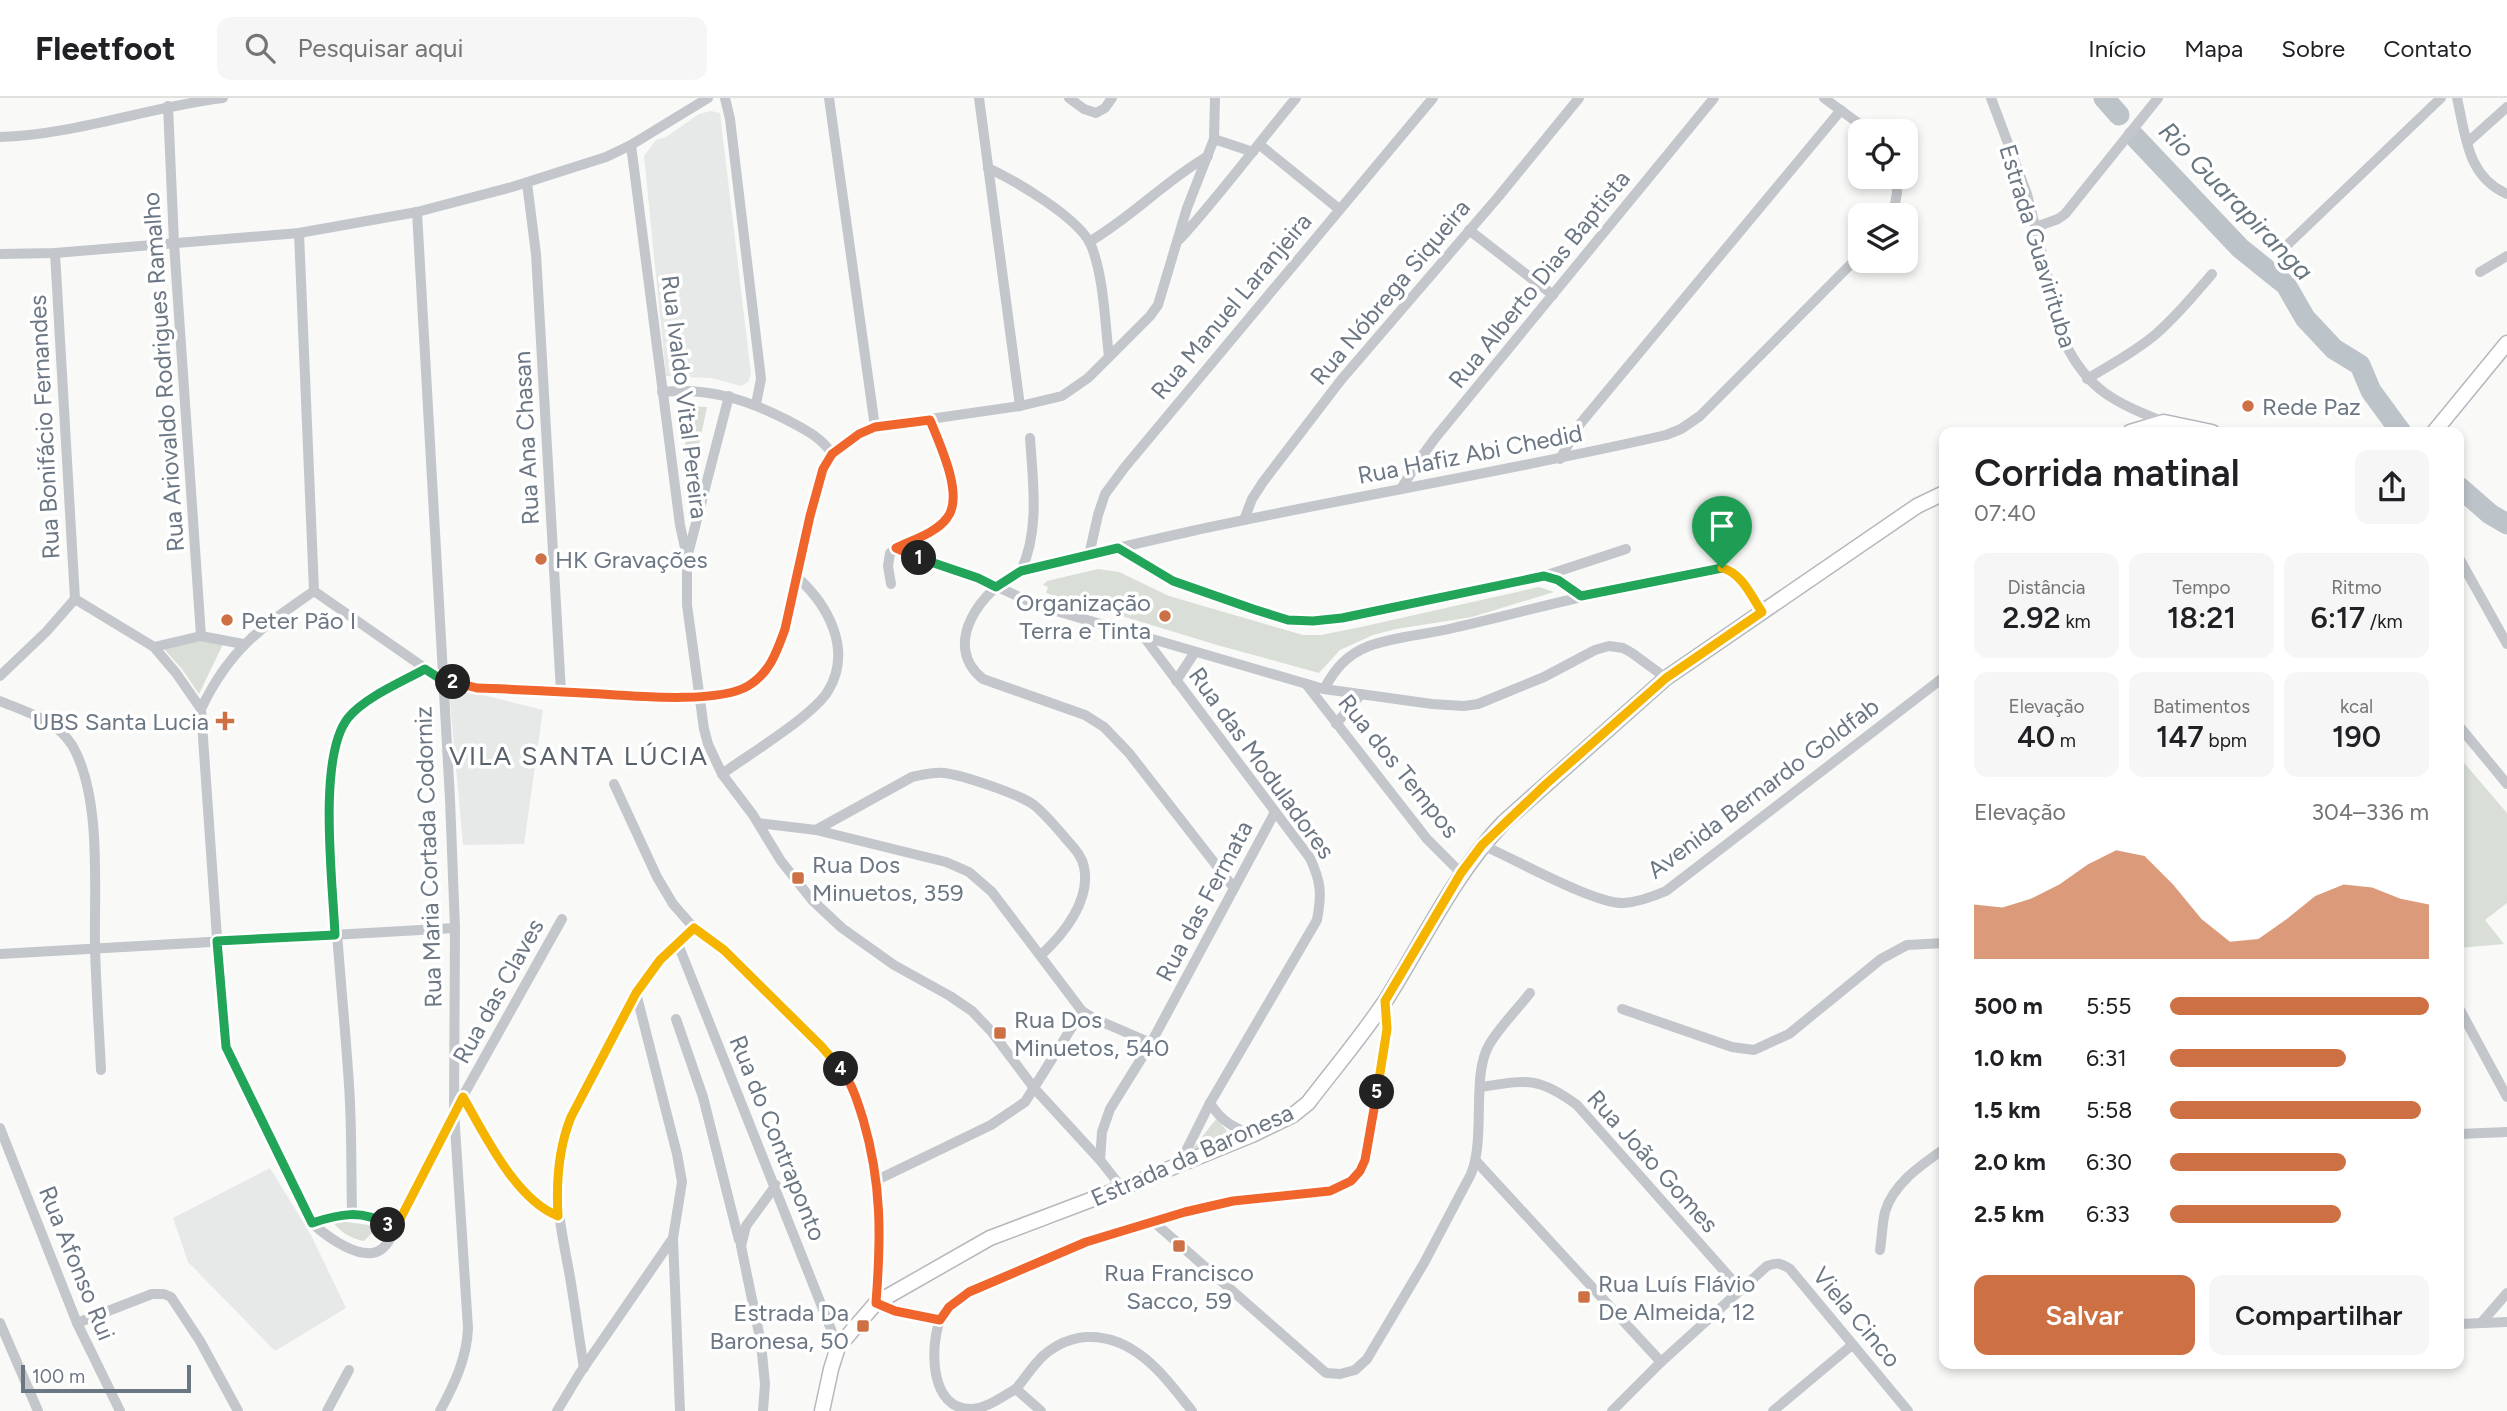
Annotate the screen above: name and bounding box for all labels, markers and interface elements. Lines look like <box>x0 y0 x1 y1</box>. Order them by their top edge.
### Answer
search box <box>217 17 707 80</box>
text: Fleetfoot <box>35 29 175 68</box>
icon: search <box>241 29 279 67</box>
text: Pesquisar aqui <box>297 32 464 64</box>
text: Início <box>2088 34 2146 63</box>
text: Mapa <box>2184 34 2243 63</box>
text: Sobre <box>2281 34 2345 63</box>
text: Contato <box>2383 34 2472 63</box>
water label: Rio Guarapiranga <box>2152 115 2320 287</box>
map controls <box>1848 119 1918 273</box>
button: locate <box>1848 119 1918 189</box>
street label: Estrada Guavirituba <box>1993 141 2083 351</box>
street label: Rua Alberto Dias Baptista <box>1442 164 1636 394</box>
street label: Rua Ariovaldo Rodrigues Ramalho <box>136 191 190 553</box>
street label: Rua Nóbrega Siqueira <box>1304 193 1476 391</box>
button: layers <box>1848 203 1918 273</box>
street label: Rua Manuel Laranjeira <box>1145 207 1317 405</box>
street label: Rua Ivaldo Vital Pereira <box>656 274 714 520</box>
street label: Rua Bonifácio Fernandes <box>23 294 65 560</box>
street label: Rua Ana Chasan <box>507 350 545 526</box>
place label: Rede Paz <box>2262 392 2361 421</box>
marker: Rede Paz <box>2240 398 2256 414</box>
street label: Rua Hafiz Abi Chedid <box>1355 418 1585 490</box>
text: Corrida matinal <box>1974 450 2240 496</box>
button: share <box>2355 450 2429 524</box>
pin <box>1692 496 1752 568</box>
text: 07:40 <box>1974 499 2036 527</box>
icon: arrive <box>1703 507 1741 545</box>
pin: 1 <box>902 540 936 575</box>
place label: HK Gravações <box>555 545 708 574</box>
text: 1 <box>914 546 923 569</box>
marker: HK Gravações <box>533 551 549 567</box>
text: Distância <box>2007 576 2086 599</box>
text: Tempo <box>2172 576 2231 599</box>
text: Ritmo <box>2331 576 2382 599</box>
place label: Organização Terra e Tinta <box>1016 588 1151 645</box>
text: 2.92 <box>2002 599 2061 636</box>
text: 18:21 <box>2167 599 2236 636</box>
text: 6:17 <box>2310 599 2365 636</box>
place label: Peter Pão I <box>241 606 356 635</box>
marker: Organização Terra e Tinta <box>1157 608 1173 624</box>
text: km <box>2061 610 2091 633</box>
text: /km <box>2365 610 2403 633</box>
marker: Peter Pão I <box>219 612 235 628</box>
street label: Rua das Moduladores <box>1183 662 1341 864</box>
pin: 2 <box>435 664 470 700</box>
text: 2 <box>447 670 458 693</box>
street label: Rua dos Tempos <box>1332 688 1466 844</box>
street label: Avenida Bernardo Goldfab <box>1641 691 1885 885</box>
text: Elevação <box>2009 695 2084 718</box>
text: Batimentos <box>2153 695 2250 718</box>
text: kcal <box>2340 695 2373 718</box>
street label: Rua Maria Cortada Codorniz <box>408 706 448 1008</box>
place label: UBS Santa Lucia <box>32 707 209 736</box>
marker: UBS Santa Lucia <box>215 711 235 731</box>
text: 40 <box>2017 718 2055 755</box>
text: 147 <box>2156 718 2204 755</box>
text: 190 <box>2332 718 2381 755</box>
text: m <box>2055 729 2076 752</box>
text: bpm <box>2204 729 2247 752</box>
district label: VILA SANTA LÚCIA <box>449 740 709 772</box>
text: Elevação <box>1974 798 2066 826</box>
text: 304–336 m <box>2312 798 2429 826</box>
street label: Rua das Fermata <box>1149 816 1259 986</box>
place label: Rua Dos Minuetos, 359 <box>812 850 964 907</box>
marker: Rua Dos Minuetos, 359 <box>790 870 806 886</box>
street label: Rua das Claves <box>446 914 550 1068</box>
text: 500 m <box>1974 992 2043 1020</box>
text: 5:55 <box>2086 992 2132 1020</box>
place label: Rua Dos Minuetos, 540 <box>1014 1005 1169 1062</box>
marker: Rua Dos Minuetos, 540 <box>992 1025 1008 1041</box>
street label: Rua do Contraponto <box>724 1031 832 1245</box>
text: 1.0 km <box>1974 1044 2042 1072</box>
text: 6:31 <box>2086 1044 2127 1072</box>
pin: 4 <box>824 1052 858 1086</box>
text: 4 <box>834 1057 847 1080</box>
pin: 5 <box>1360 1074 1394 1110</box>
text: 5 <box>1371 1080 1382 1103</box>
street label: Rua João Gomes <box>1581 1084 1725 1238</box>
text: 1.5 km <box>1974 1096 2041 1124</box>
text: 5:58 <box>2086 1096 2132 1124</box>
street label: Estrada da Baronesa <box>1086 1097 1298 1213</box>
text: 2.0 km <box>1974 1148 2046 1176</box>
text: 6:30 <box>2086 1148 2132 1176</box>
street label: Rua Afonso Rui <box>33 1182 121 1344</box>
text: 2.5 km <box>1974 1200 2044 1228</box>
text: 6:33 <box>2086 1200 2130 1228</box>
pin: 3 <box>370 1208 406 1242</box>
text: 3 <box>382 1213 393 1236</box>
marker: Rua Francisco Sacco, 59 <box>1171 1238 1187 1254</box>
place label: Rua Francisco Sacco, 59 <box>1104 1258 1254 1315</box>
street label: Viela Cinco <box>1807 1261 1907 1373</box>
place label: Rua Luís Flávio De Almeida, 12 <box>1598 1269 1755 1326</box>
button: Salvar <box>1974 1275 2195 1355</box>
button: Compartilhar <box>2209 1275 2429 1355</box>
marker: Rua Luís Flávio De Almeida, 12 <box>1576 1289 1592 1305</box>
place label: Estrada Da Baronesa, 50 <box>710 1298 849 1355</box>
marker: Estrada Da Baronesa, 50 <box>855 1318 871 1334</box>
scale bar <box>21 1362 191 1394</box>
text: 100 m <box>32 1365 85 1388</box>

